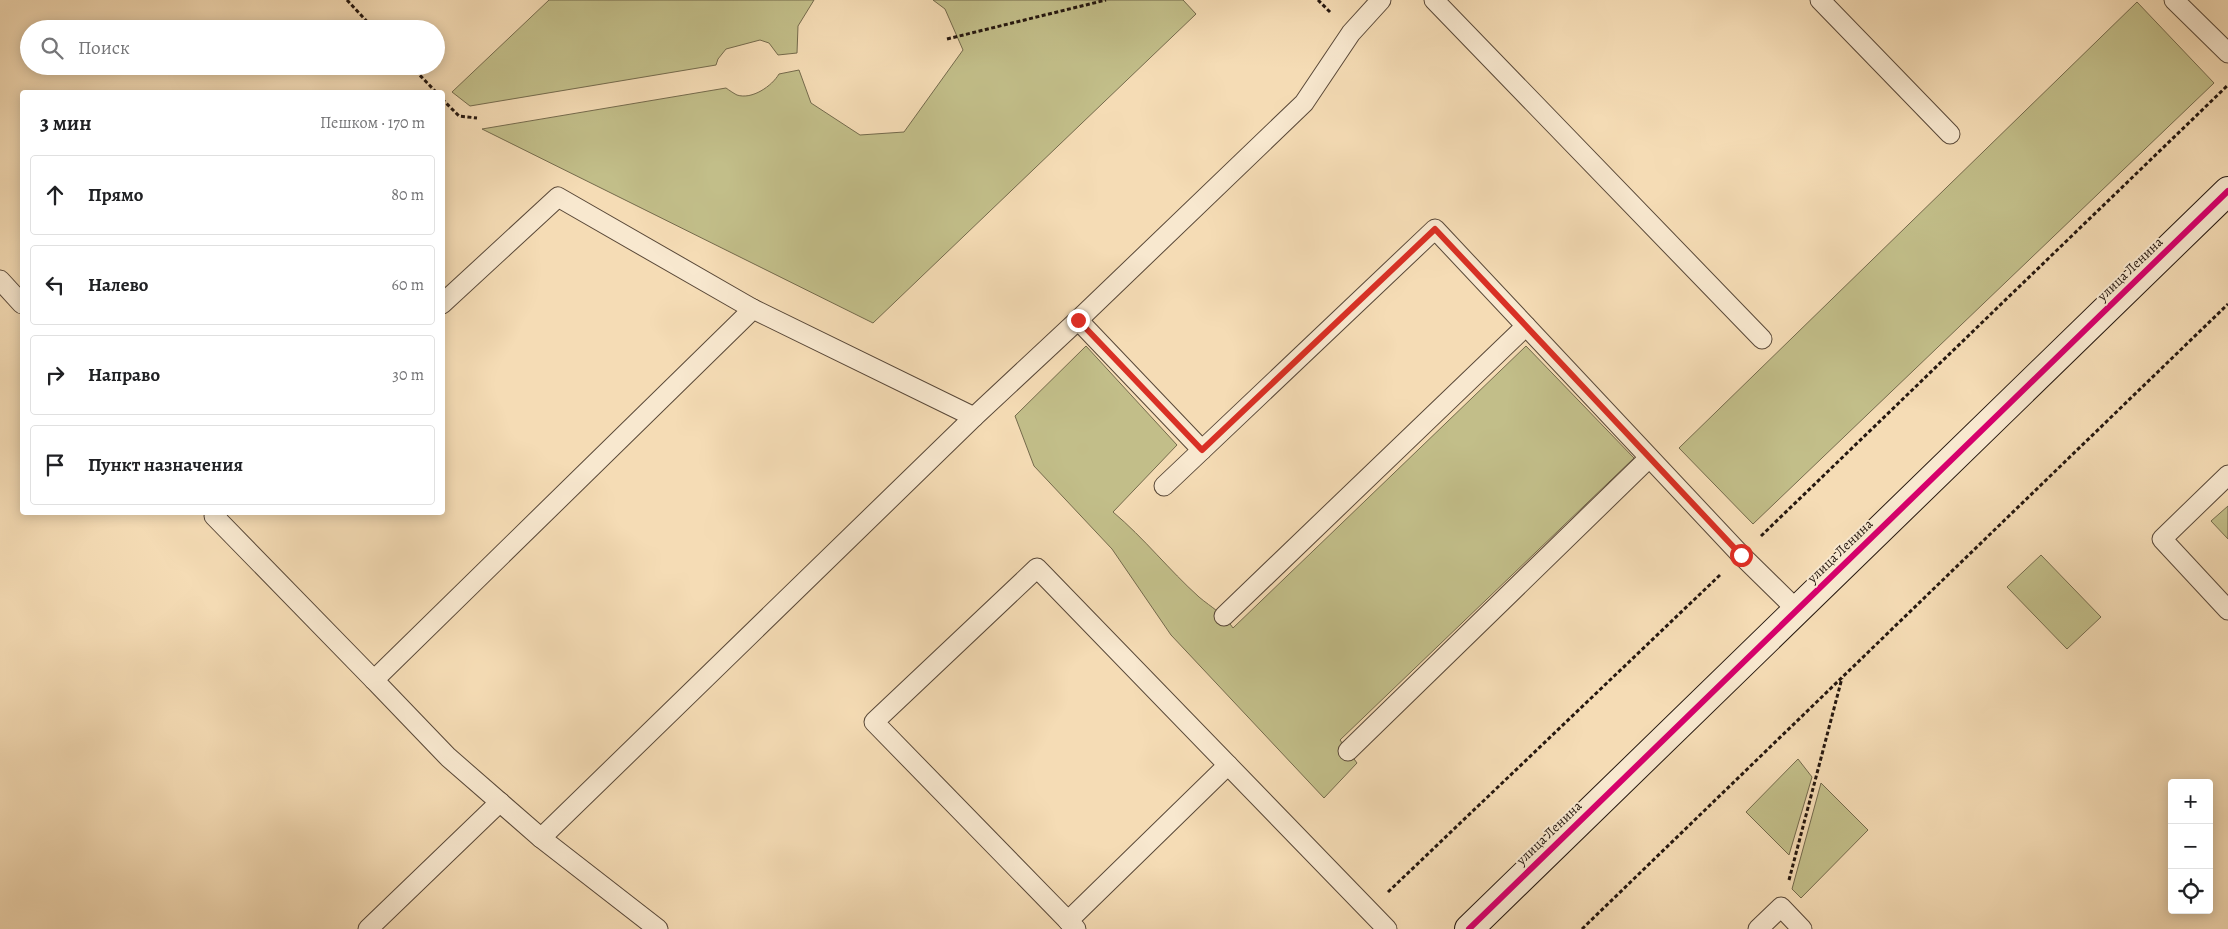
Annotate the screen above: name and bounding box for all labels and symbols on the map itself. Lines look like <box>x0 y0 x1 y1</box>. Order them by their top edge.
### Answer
street label: улица Ленина <box>2092 232 2167 306</box>
route end <box>1067 309 1090 332</box>
street label: улица Ленина <box>1802 514 1877 588</box>
route start <box>1730 544 1753 567</box>
street label: улица Ленина <box>1511 796 1586 870</box>

